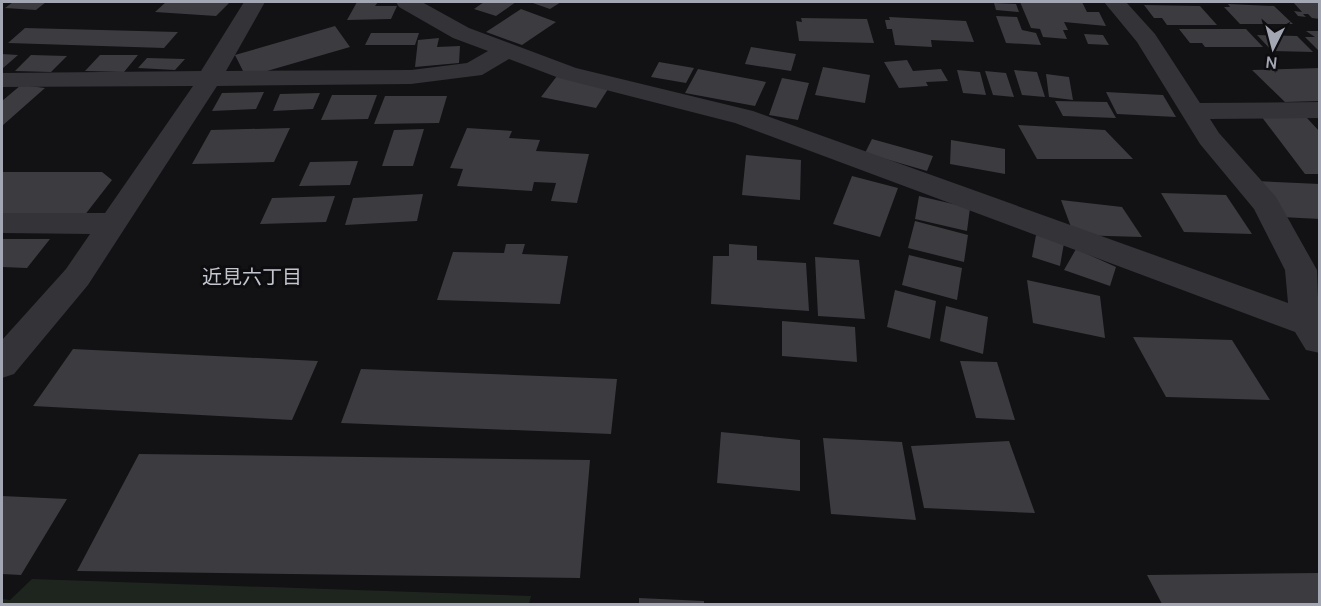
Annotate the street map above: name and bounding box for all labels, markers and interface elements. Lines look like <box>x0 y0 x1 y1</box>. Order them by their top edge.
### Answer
north arrow <box>1243 18 1303 78</box>
text: N <box>1265 51 1278 74</box>
district label: 近見六丁目 <box>202 263 302 290</box>

